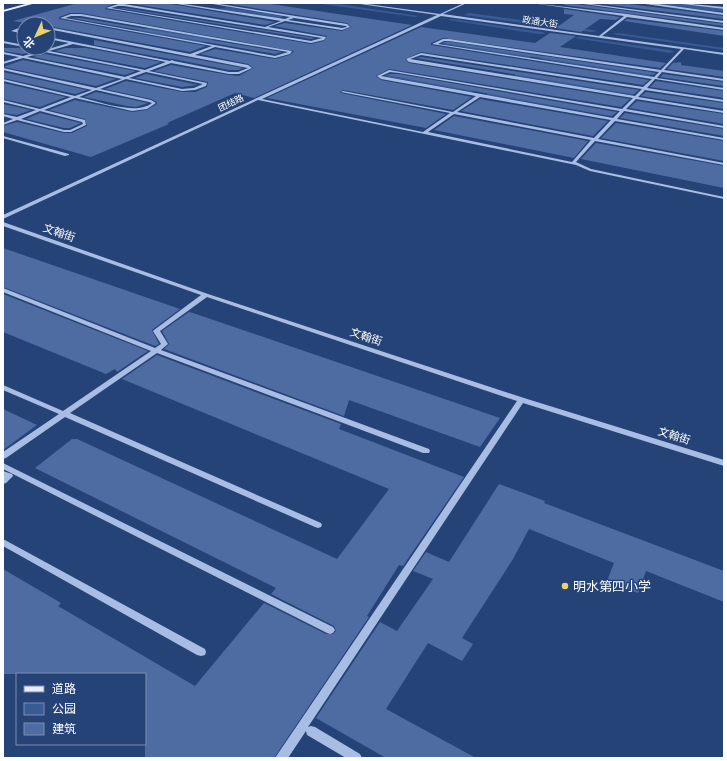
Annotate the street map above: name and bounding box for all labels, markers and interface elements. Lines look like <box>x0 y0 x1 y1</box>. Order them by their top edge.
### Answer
street label: 政通大街 <box>521 15 559 29</box>
north arrow <box>16 16 56 56</box>
text: 北 <box>21 34 38 51</box>
street label: 团结路 <box>217 93 245 113</box>
street label: 文翰街 <box>41 221 77 245</box>
street label: 文翰街 <box>348 326 384 348</box>
street label: 文翰街 <box>656 425 692 447</box>
place label: 明水第四小学 <box>573 579 651 594</box>
marker: 明水第四小学 <box>560 581 570 591</box>
legend <box>16 673 146 745</box>
text: 道路 <box>52 682 76 696</box>
text: 公园 <box>52 702 76 716</box>
text: 建筑 <box>52 722 76 736</box>

